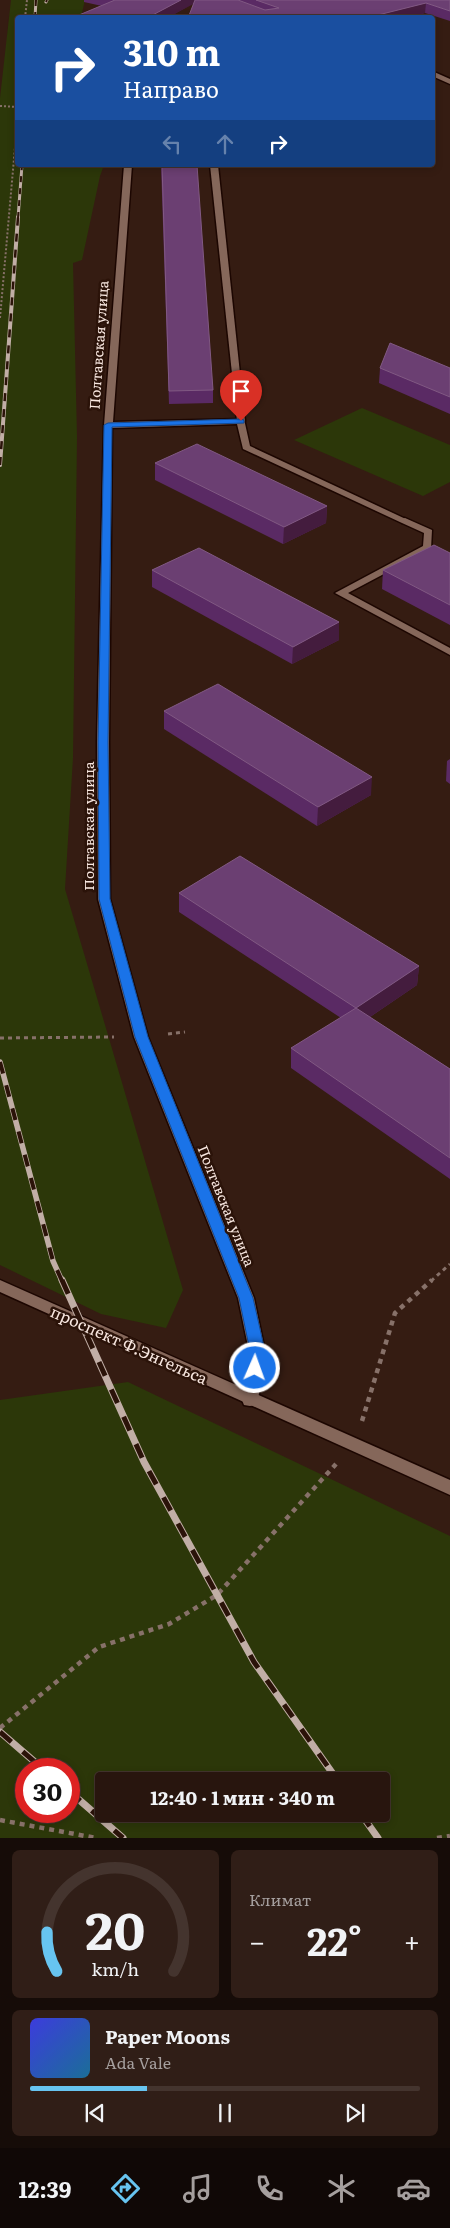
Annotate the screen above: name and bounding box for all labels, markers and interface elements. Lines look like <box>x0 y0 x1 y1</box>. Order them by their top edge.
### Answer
text: 310 m <box>123 25 220 77</box>
icon: right <box>40 35 105 100</box>
text: Направо <box>123 72 219 105</box>
icon: left <box>158 130 186 158</box>
icon: ahead <box>211 130 239 158</box>
icon: right <box>264 130 292 158</box>
street label: Полтавская улица <box>84 279 113 410</box>
pin <box>220 370 262 421</box>
icon: arrive <box>227 377 255 405</box>
street label: Полтавская улица <box>78 761 98 891</box>
street label: Полтавская улица <box>193 1142 261 1270</box>
street label: проспект Ф.Энгельса <box>47 1299 212 1390</box>
position arrow <box>228 1341 280 1393</box>
speed limit sign: 30 <box>15 1758 80 1823</box>
text: 12:40 · 1 мин · 340 m <box>150 1783 335 1811</box>
text: Климат <box>249 1887 311 1911</box>
text: 20 <box>86 1889 145 1966</box>
text: 22° <box>307 1911 362 1968</box>
text: − <box>249 1919 265 1961</box>
text: + <box>404 1919 420 1961</box>
text: km/h <box>92 1955 139 1982</box>
text: Paper Moons <box>105 2022 230 2050</box>
text: Ada Vale <box>105 2050 171 2074</box>
icon: previous <box>81 2099 109 2127</box>
icon: pause <box>211 2099 239 2127</box>
icon: next <box>341 2099 369 2127</box>
icon: directions <box>108 2171 143 2206</box>
icon: music <box>180 2171 215 2206</box>
icon: phone <box>252 2171 287 2206</box>
icon: climate <box>324 2171 359 2206</box>
icon: car <box>396 2171 431 2206</box>
text: 12:39 <box>19 2172 71 2205</box>

